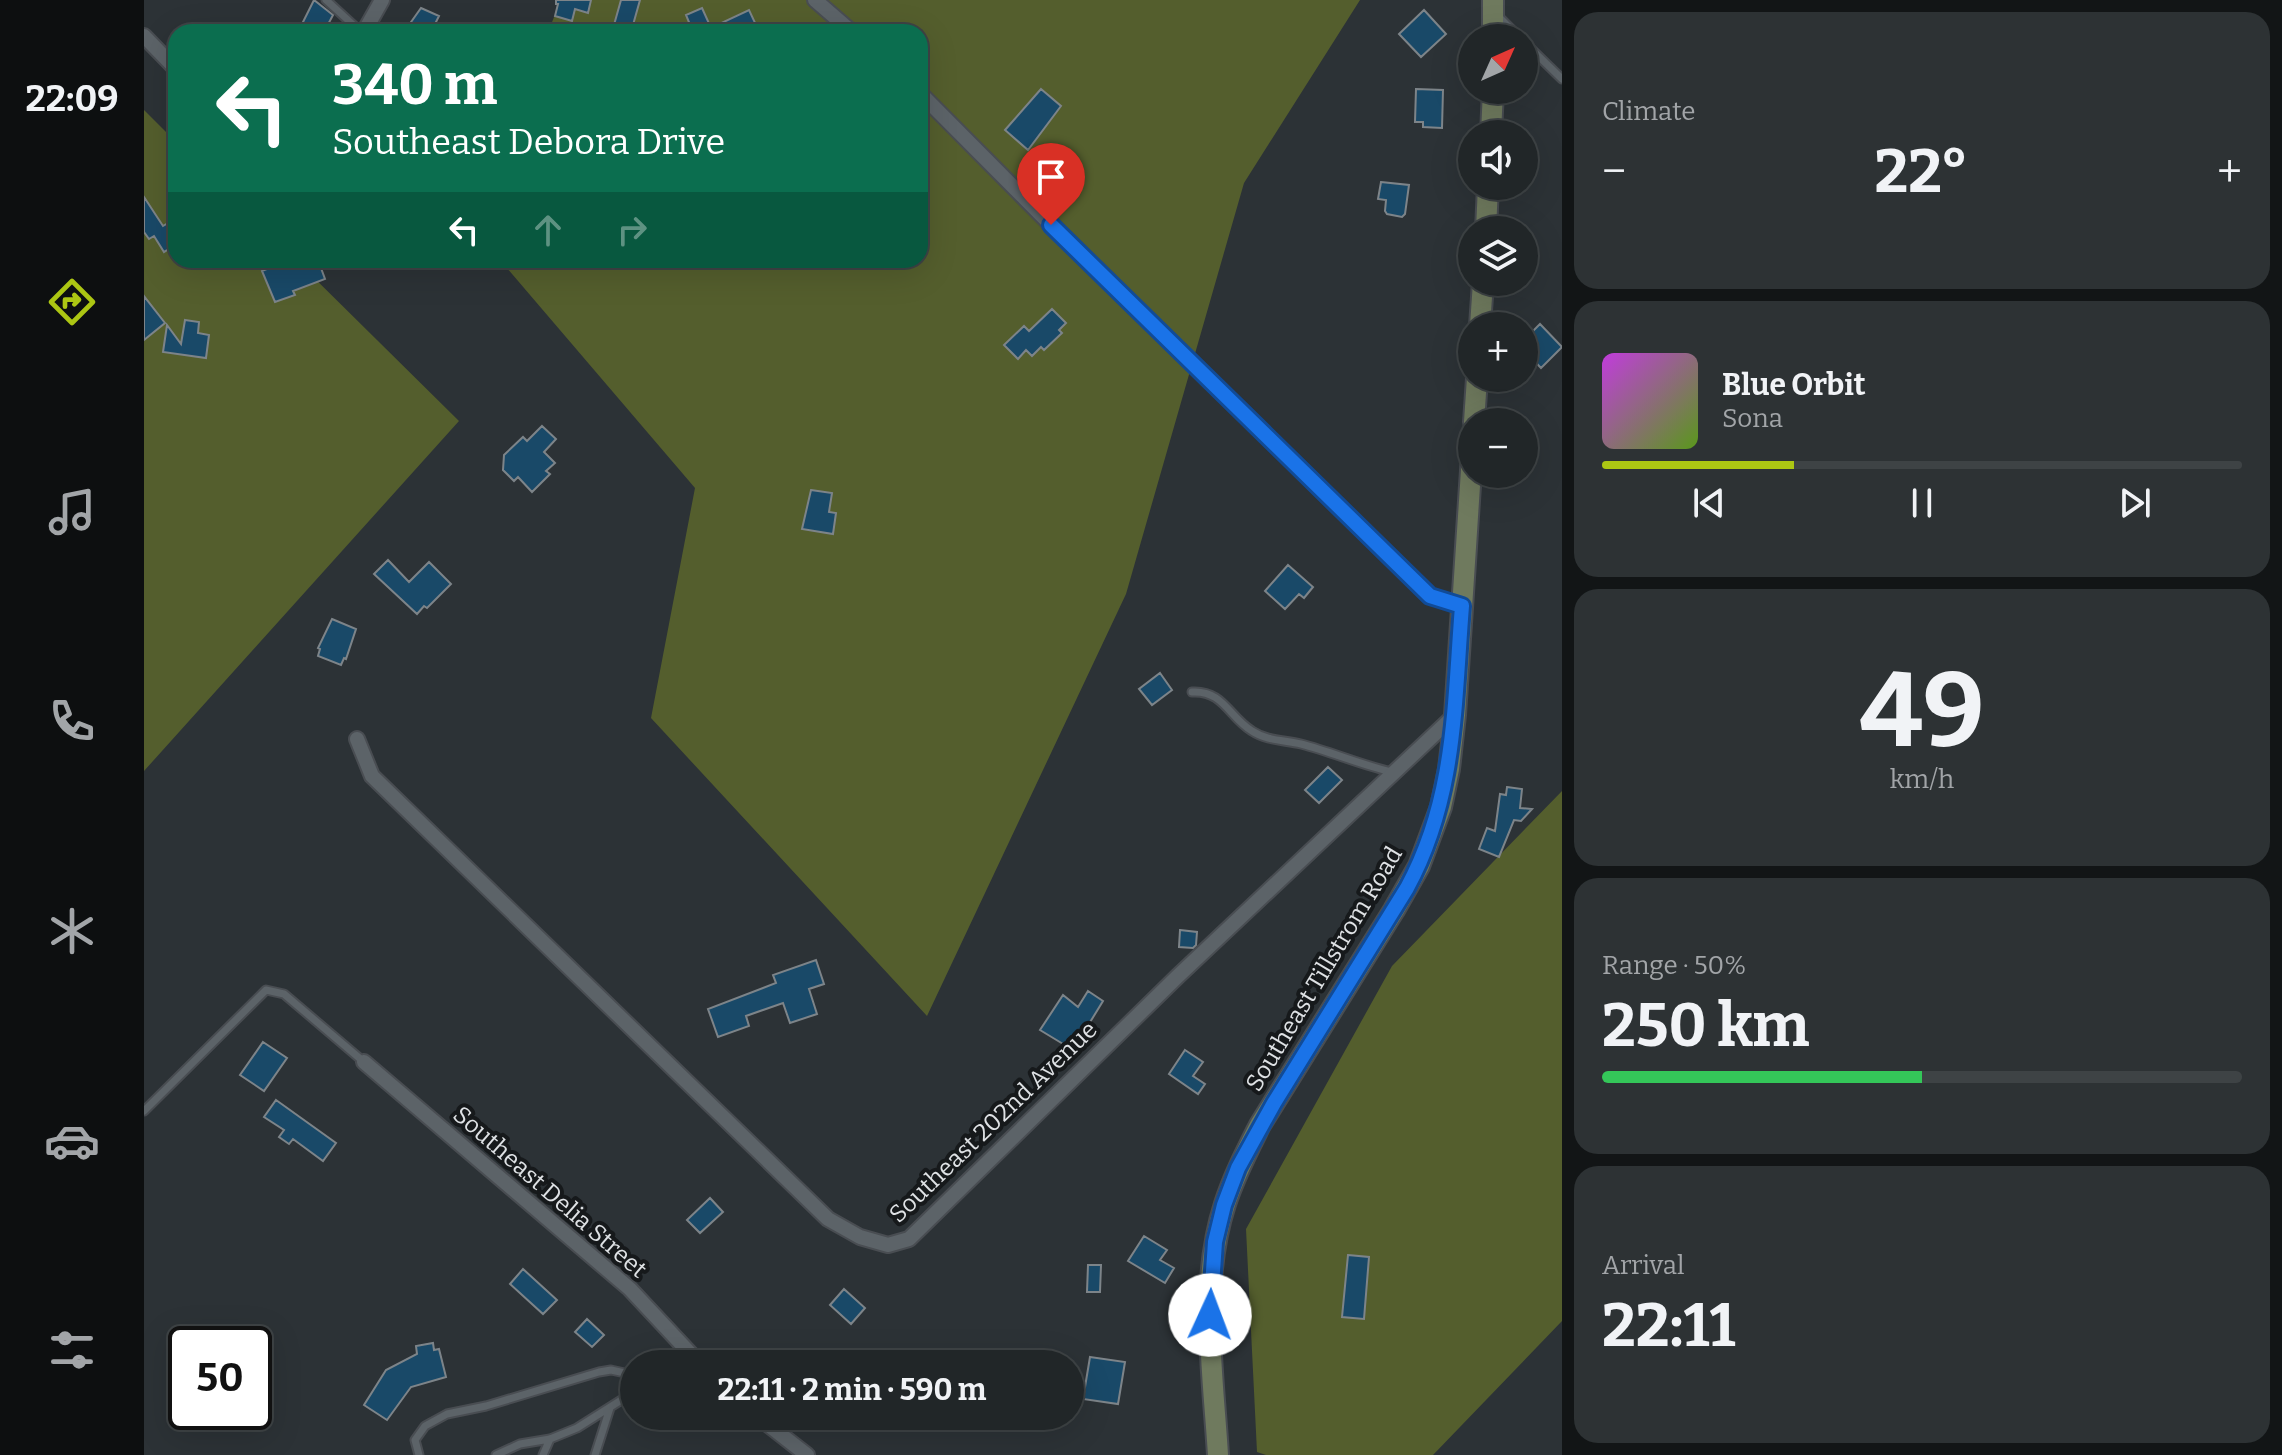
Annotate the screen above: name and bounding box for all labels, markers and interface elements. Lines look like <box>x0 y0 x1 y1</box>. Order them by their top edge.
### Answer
north arrow <box>1458 24 1538 104</box>
map controls <box>1458 24 1538 488</box>
text: 340 m <box>332 52 497 119</box>
icon: left <box>200 56 304 160</box>
text: 22:09 <box>25 77 119 121</box>
text: Climate <box>1602 96 1696 127</box>
text: Southeast Debora Drive <box>332 120 725 164</box>
button: sound <box>1458 120 1538 200</box>
text: 22° <box>1875 136 1969 208</box>
pin <box>1017 143 1085 225</box>
text: − <box>1602 145 1626 198</box>
text: + <box>2217 145 2242 198</box>
icon: arrive <box>1029 155 1073 199</box>
icon: left <box>442 208 486 252</box>
icon: ahead <box>526 208 570 252</box>
icon: right <box>610 208 654 252</box>
button: layers <box>1458 216 1538 296</box>
icon: directions <box>44 274 100 330</box>
button: + <box>1458 312 1538 392</box>
text: Blue Orbit <box>1722 367 1866 403</box>
text: Sona <box>1722 403 1783 434</box>
button: − <box>1458 408 1538 488</box>
icon: previous <box>1687 481 1731 525</box>
icon: pause <box>1900 481 1944 525</box>
icon: next <box>2113 481 2157 525</box>
icon: music <box>44 484 100 540</box>
text: 49 <box>1860 649 1984 774</box>
icon: phone <box>44 693 100 749</box>
text: km/h <box>1890 764 1954 795</box>
street label: Southeast Tillstrom Road <box>1240 842 1408 1096</box>
icon: climate <box>44 903 100 959</box>
text: Range · 50% <box>1602 950 1746 981</box>
text: 250 km <box>1602 990 1810 1062</box>
street label: Southeast 202nd Avenue <box>883 1016 1103 1228</box>
street label: Southeast Delia Street <box>448 1100 653 1284</box>
icon: car <box>44 1113 100 1169</box>
text: Arrival <box>1602 1250 1684 1281</box>
position arrow <box>1168 1273 1252 1357</box>
text: 22:11 <box>1602 1290 1735 1362</box>
icon: filters <box>44 1322 100 1378</box>
speed limit sign: 50 <box>168 1326 272 1430</box>
text: 22:11 · 2 min · 590 m <box>718 1372 986 1408</box>

